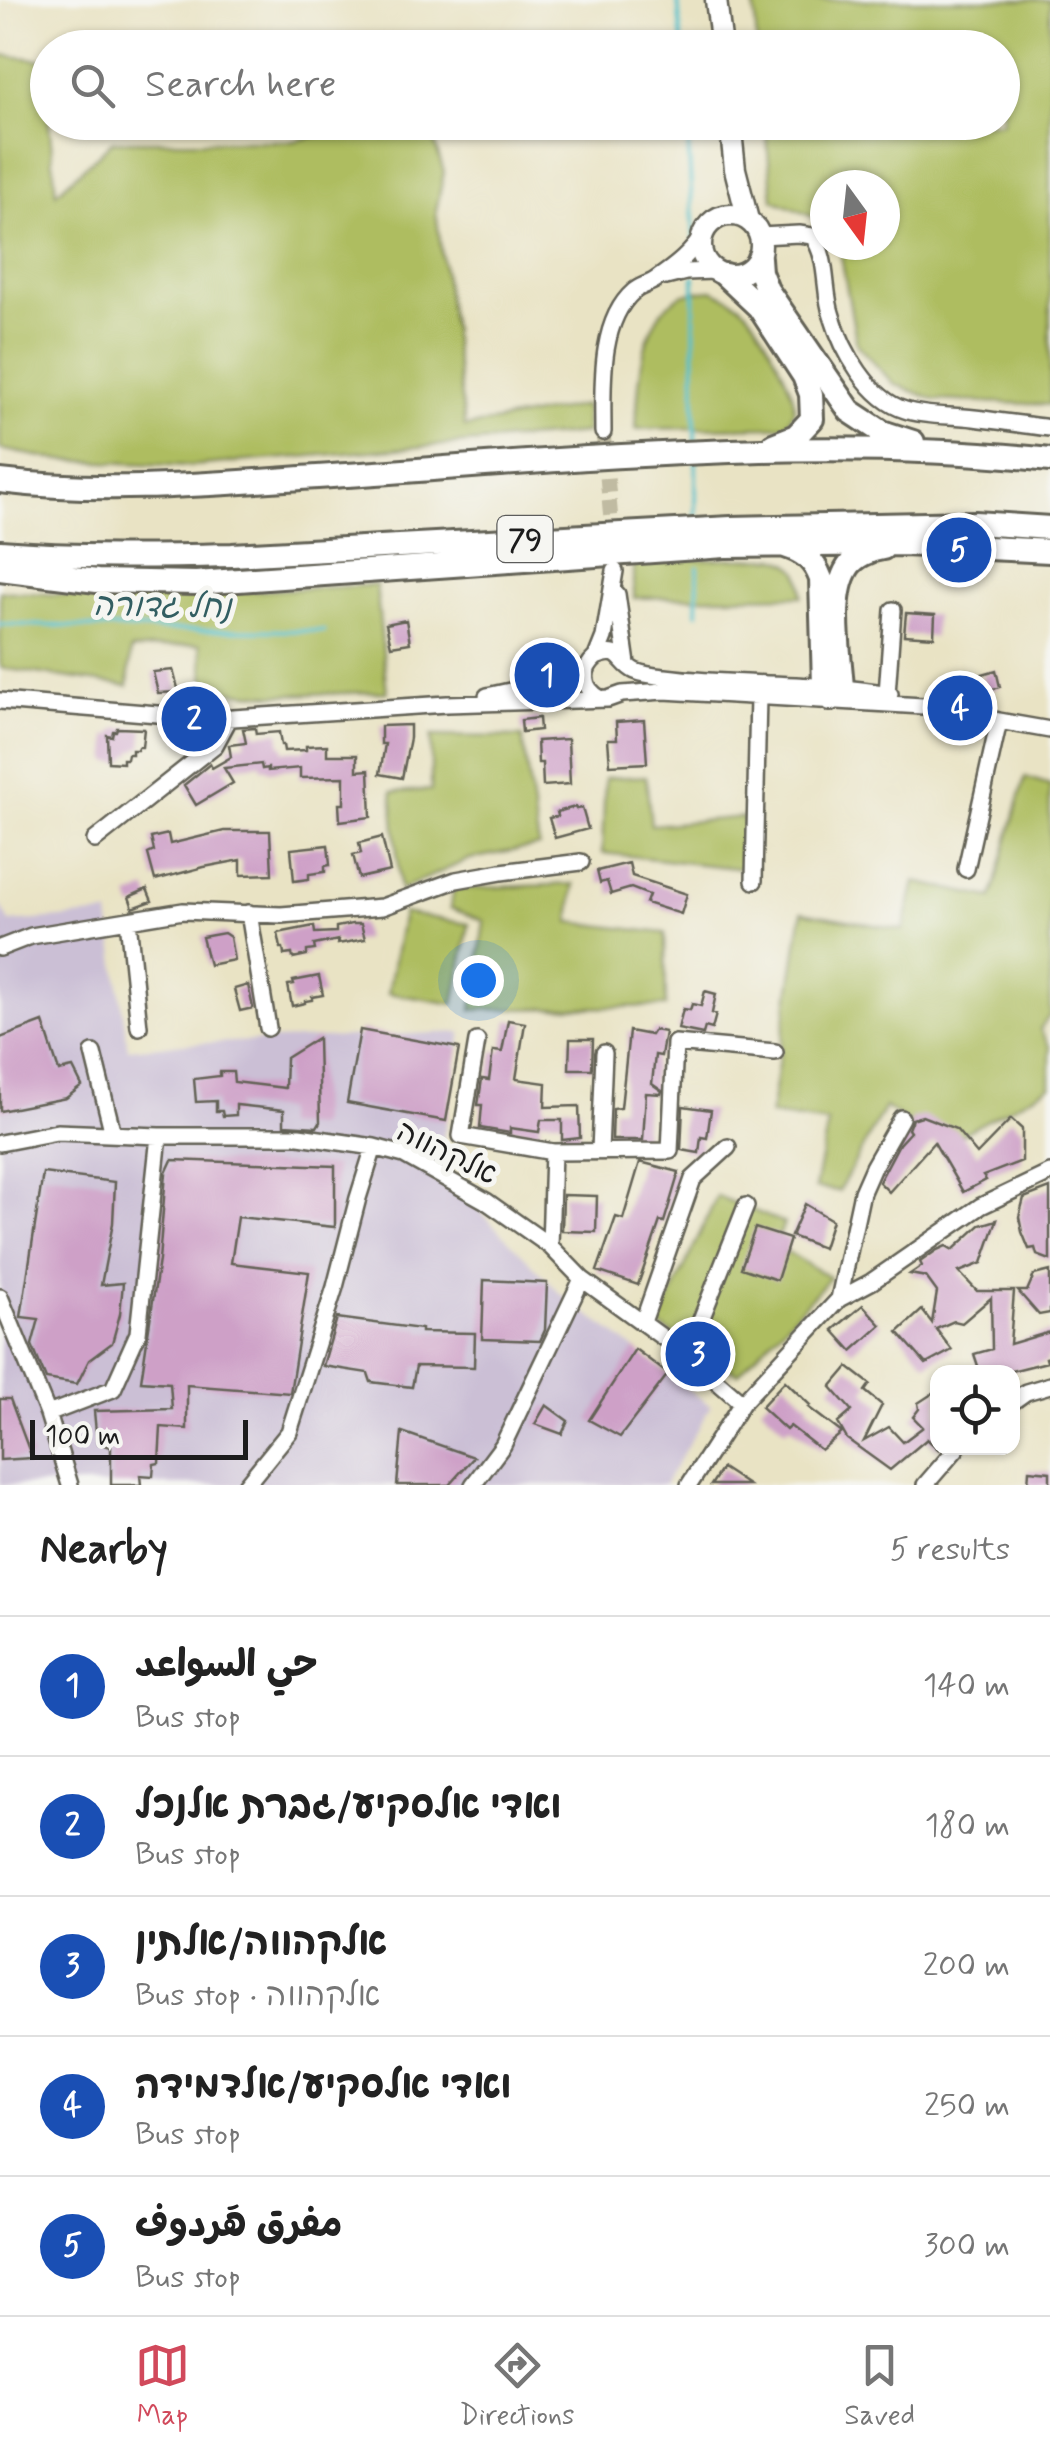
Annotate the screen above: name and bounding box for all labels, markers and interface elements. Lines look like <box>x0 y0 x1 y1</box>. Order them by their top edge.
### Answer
search box <box>30 30 1020 140</box>
icon: search <box>65 58 120 113</box>
text: Search here <box>145 61 336 110</box>
north arrow <box>810 170 900 260</box>
pin: 5 <box>926 512 992 588</box>
road number: 79 <box>498 516 552 562</box>
water label: נחל גדורה <box>92 585 233 629</box>
pin: 1 <box>514 638 580 712</box>
pin: 4 <box>928 670 992 746</box>
pin: 2 <box>162 682 226 756</box>
your location <box>453 955 504 1006</box>
street label: אלקהווה <box>389 1112 503 1194</box>
pin: 3 <box>666 1316 730 1392</box>
map controls <box>930 1365 1020 1455</box>
button: locate <box>930 1365 1020 1455</box>
scale bar <box>30 1415 248 1460</box>
text: 100 m <box>45 1419 120 1456</box>
text: Nearby <box>40 1523 168 1578</box>
text: 5 results <box>890 1529 1010 1571</box>
text: حي السواعد <box>135 1641 318 1690</box>
text: 1 <box>65 1665 80 1707</box>
text: 140 m <box>923 1665 1010 1707</box>
text: Bus stop <box>135 1697 241 1739</box>
text: ואדי אלסקיע/גברת אלנכל <box>135 1782 562 1831</box>
text: 2 <box>65 1805 80 1847</box>
text: 180 m <box>925 1805 1010 1847</box>
text: Bus stop <box>135 1834 241 1876</box>
text: אלקהווה/אלתין <box>135 1919 387 1968</box>
text: 3 <box>65 1945 80 1987</box>
text: 200 m <box>923 1945 1010 1987</box>
text: Bus stop · אלקהווה <box>135 1975 380 2017</box>
text: ואדי אלסקיע/אלדמידה <box>135 2062 512 2111</box>
text: 4 <box>63 2085 82 2127</box>
text: 250 m <box>924 2085 1010 2127</box>
text: Bus stop <box>135 2114 241 2156</box>
text: مفرق هَردوف <box>135 2201 342 2250</box>
text: 5 <box>63 2225 82 2267</box>
text: 300 m <box>924 2225 1010 2267</box>
text: Bus stop <box>135 2257 241 2299</box>
tab: Map <box>135 2338 190 2435</box>
tab: Directions <box>460 2338 575 2435</box>
tab: Saved <box>844 2338 915 2435</box>

